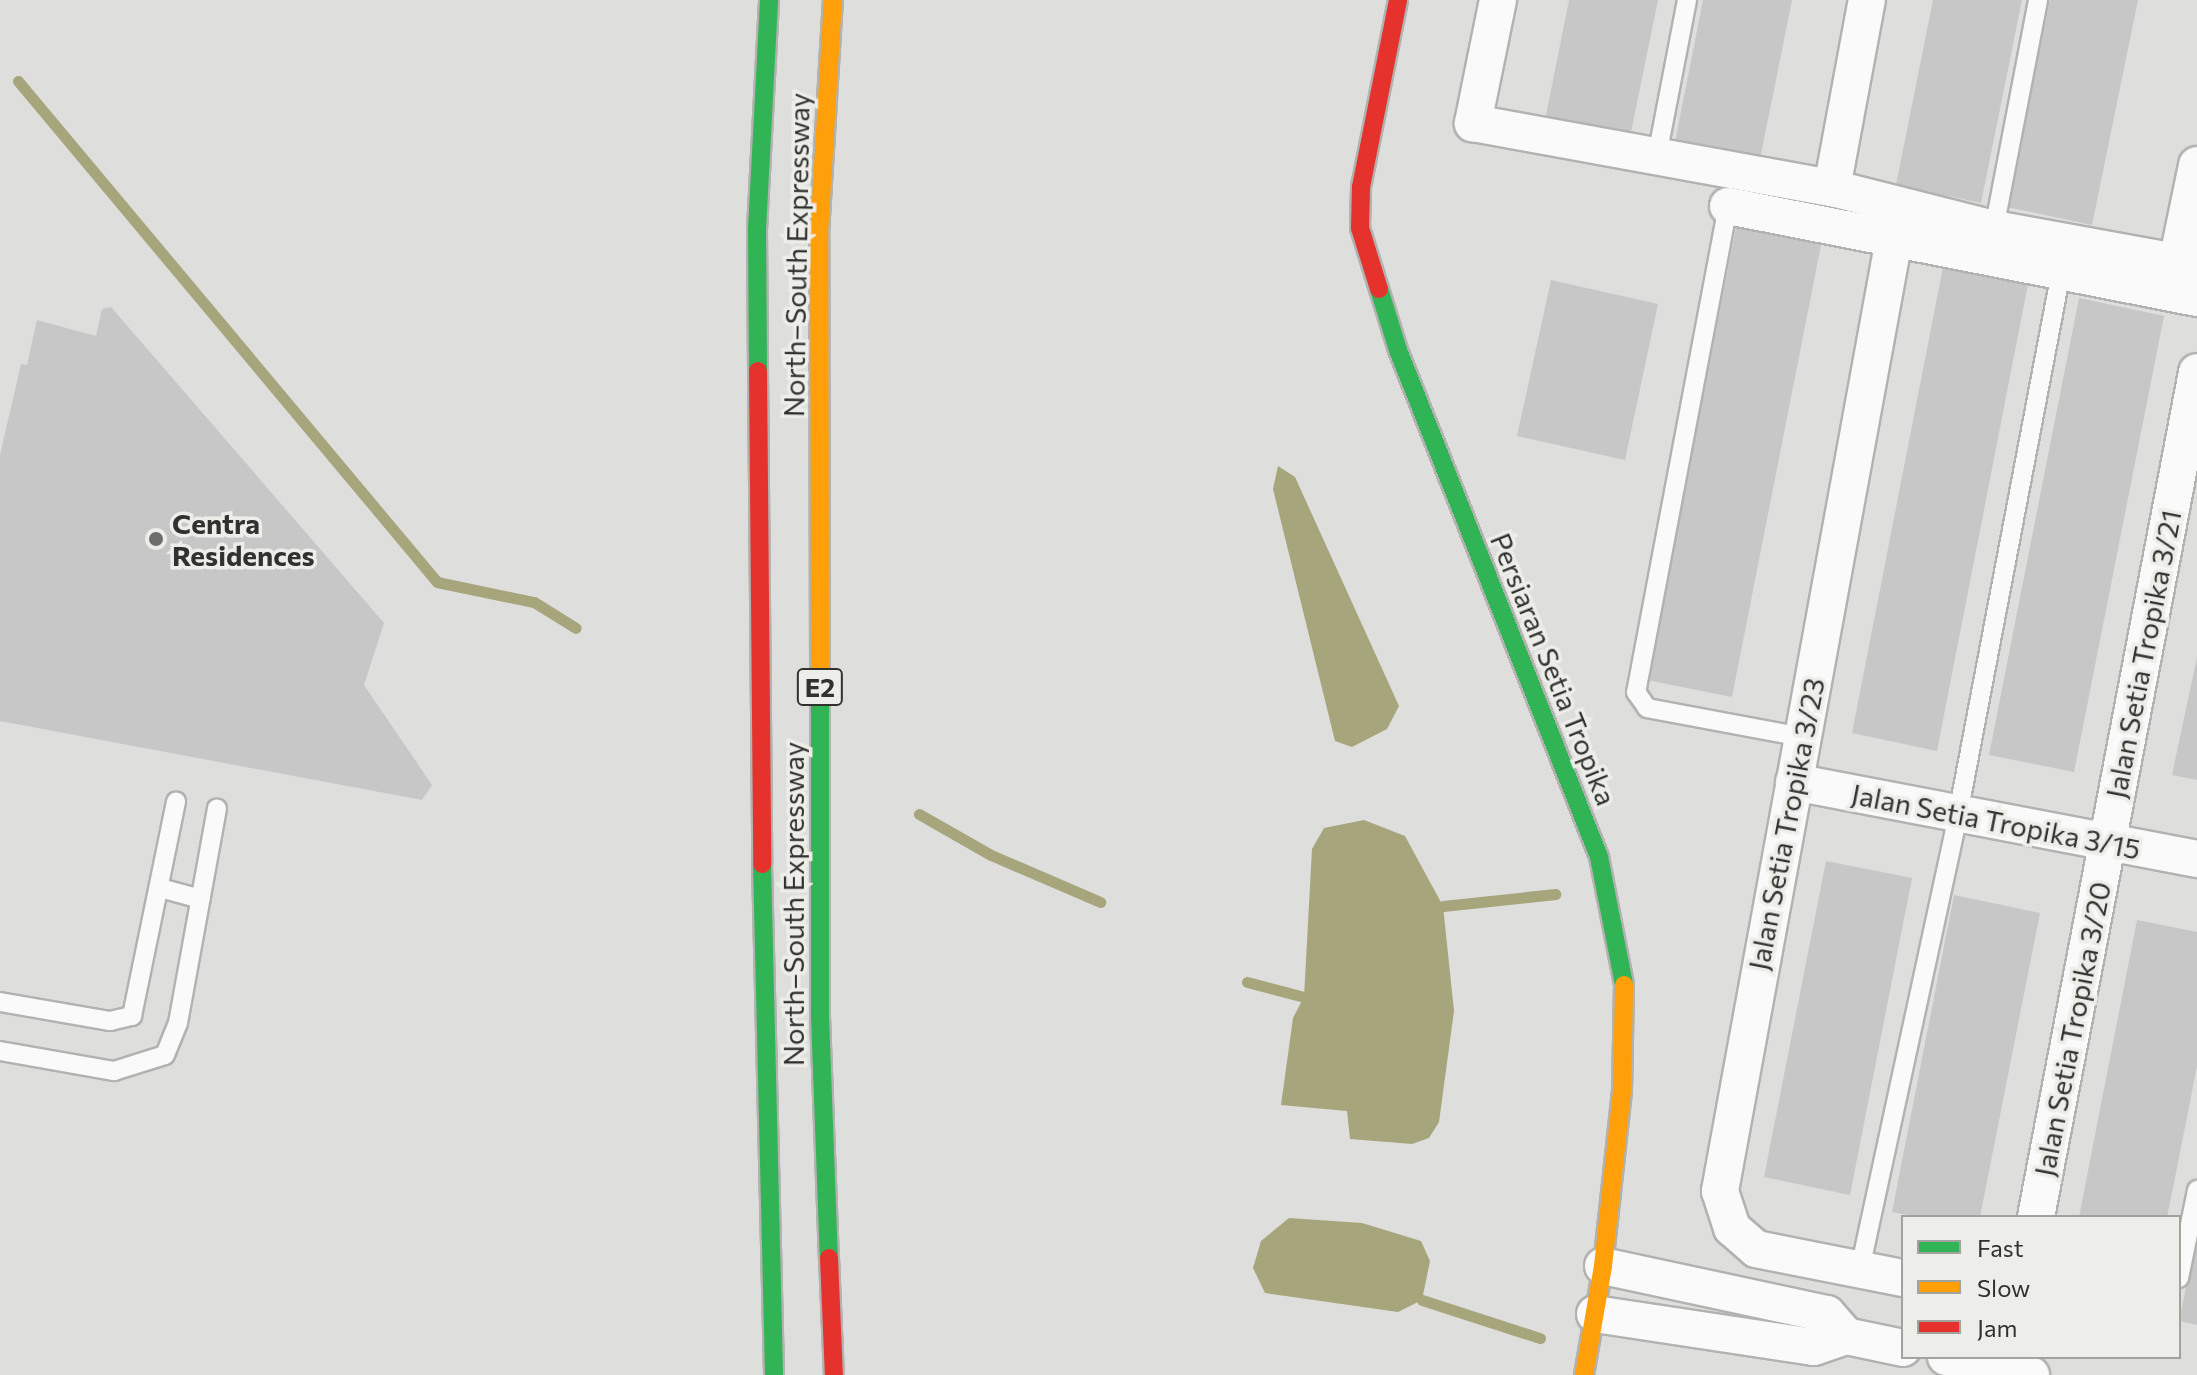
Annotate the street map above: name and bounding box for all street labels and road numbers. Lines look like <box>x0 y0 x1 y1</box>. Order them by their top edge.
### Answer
street label: North–South Expressway <box>776 93 816 417</box>
street label: Jalan Setia Tropika 3/21 <box>2099 507 2187 801</box>
street label: Persiaran Setia Tropika <box>1484 528 1624 810</box>
road number: E2 <box>796 665 844 709</box>
street label: Jalan Setia Tropika 3/23 <box>1741 675 1831 973</box>
street label: North–South Expressway <box>776 742 810 1066</box>
street label: Jalan Setia Tropika 3/15 <box>1849 777 2143 865</box>
street label: Jalan Setia Tropika 3/20 <box>2027 879 2117 1179</box>

